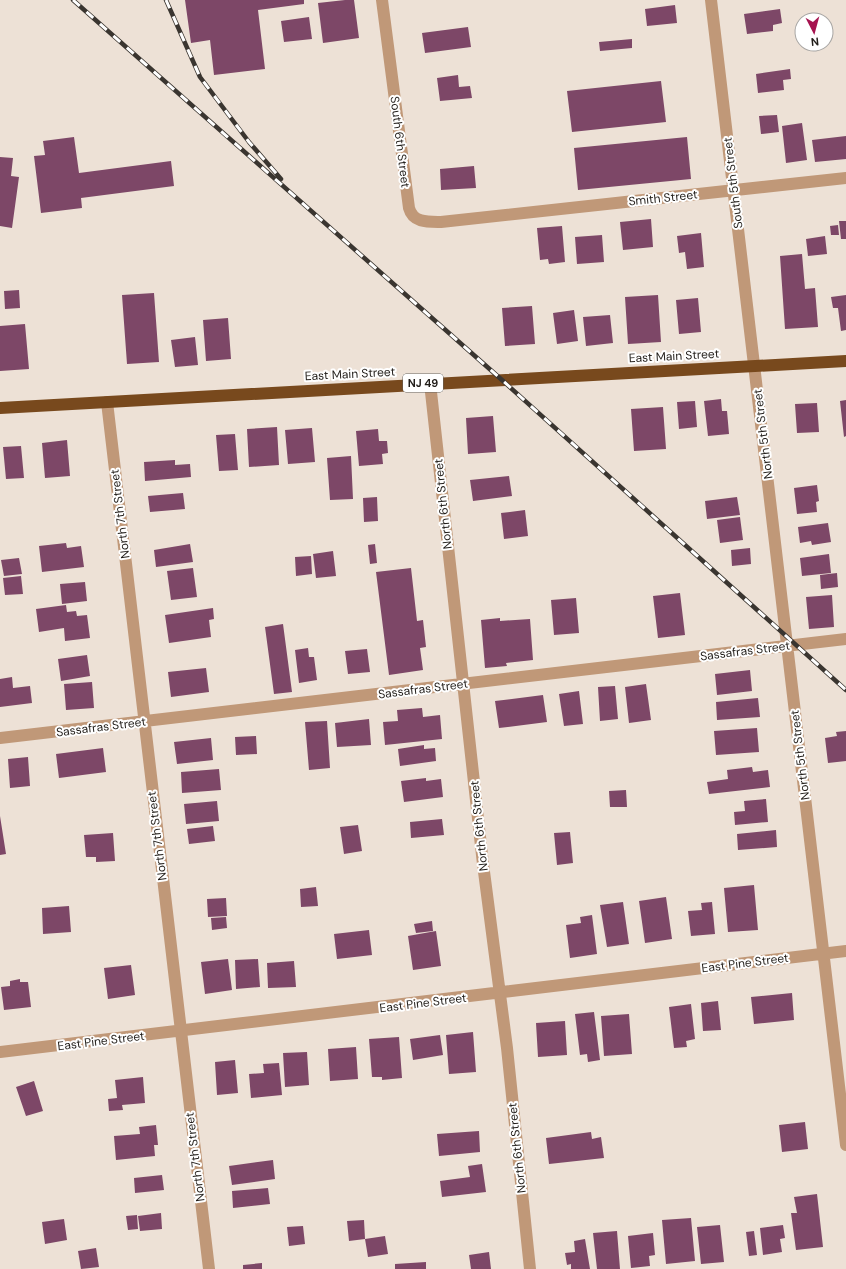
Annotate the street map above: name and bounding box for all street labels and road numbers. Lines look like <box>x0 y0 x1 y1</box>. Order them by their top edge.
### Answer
street label: South 6th Street <box>386 95 414 189</box>
street label: South 5th Street <box>719 136 747 230</box>
street label: Smith Street <box>628 186 699 210</box>
street label: East Main Street <box>628 346 720 366</box>
street label: East Main Street <box>304 364 396 384</box>
road number: NJ 49 <box>403 374 443 392</box>
street label: North 5th Street <box>749 388 776 480</box>
street label: North 6th Street <box>430 458 456 550</box>
street label: North 7th Street <box>107 468 133 560</box>
street label: Sassafras Street <box>699 638 791 664</box>
street label: Sassafras Street <box>377 676 469 702</box>
street label: North 5th Street <box>786 709 813 801</box>
street label: Sassafras Street <box>55 714 147 740</box>
street label: North 6th Street <box>466 780 492 872</box>
street label: North 7th Street <box>144 790 170 882</box>
street label: East Pine Street <box>700 950 790 976</box>
street label: East Pine Street <box>378 990 468 1016</box>
street label: East Pine Street <box>56 1028 146 1054</box>
street label: North 6th Street <box>504 1102 530 1194</box>
street label: North 7th Street <box>182 1111 208 1203</box>

